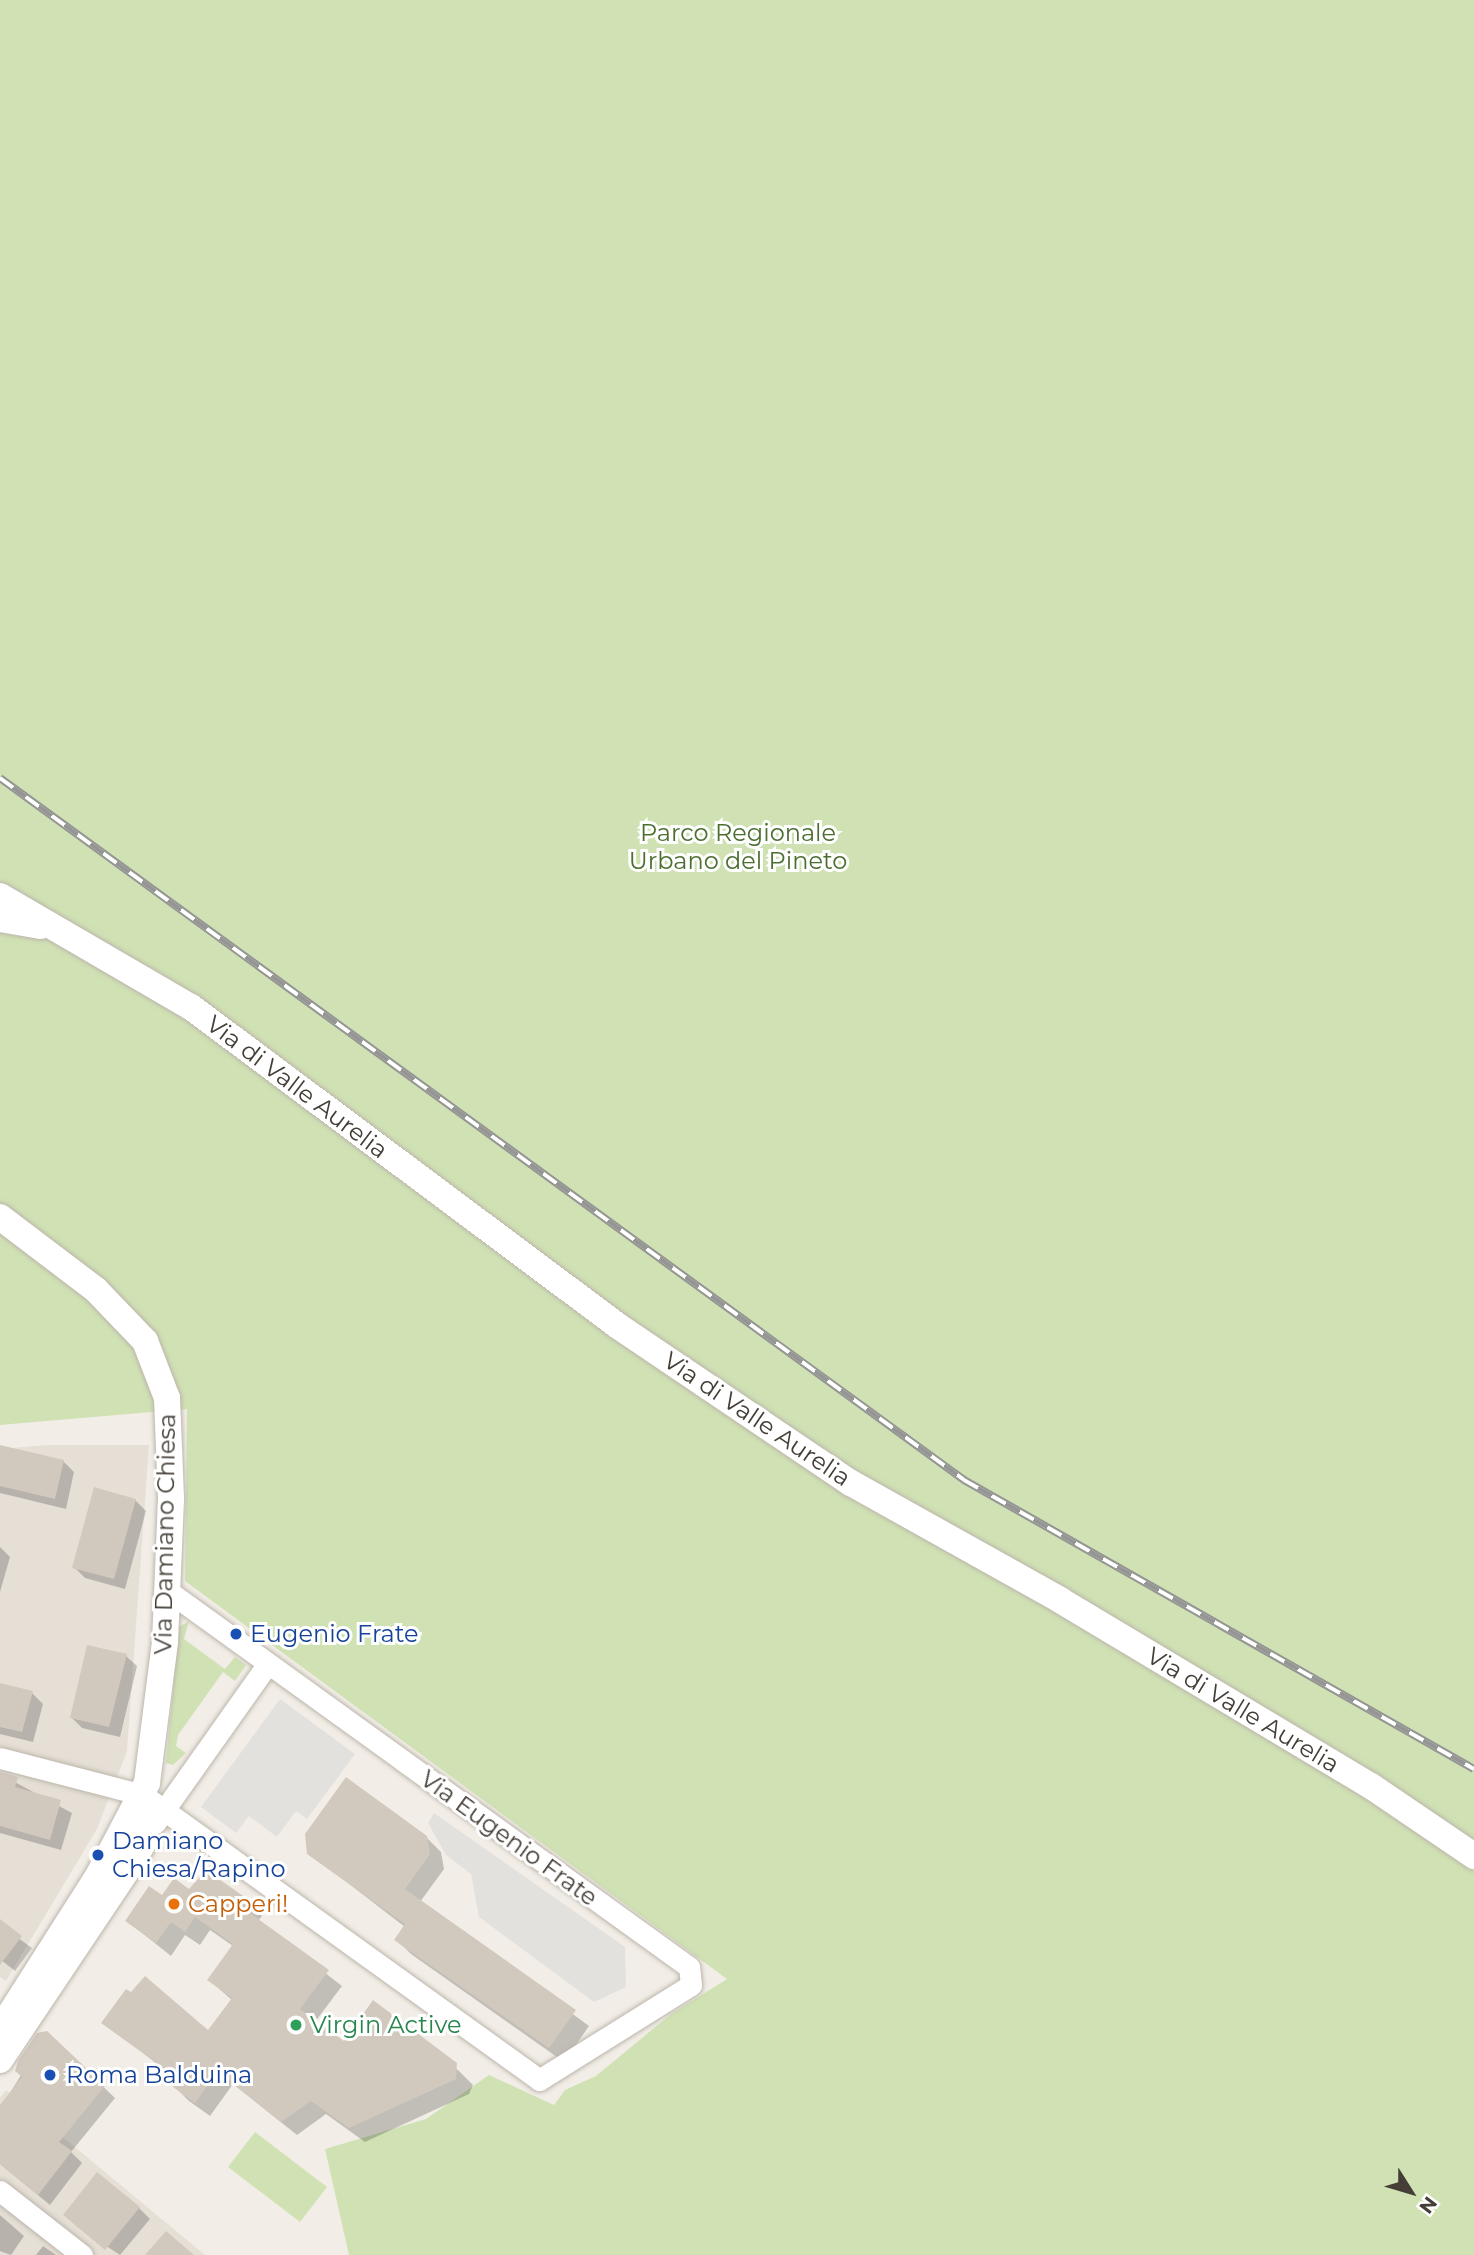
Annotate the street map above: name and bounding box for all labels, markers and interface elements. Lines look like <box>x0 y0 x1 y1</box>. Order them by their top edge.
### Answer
park label: Parco Regionale Urbano del Pineto <box>629 819 847 875</box>
street label: Via di Valle Aurelia <box>201 1009 393 1165</box>
street label: Via di Valle Aurelia <box>658 1346 856 1492</box>
street label: Via Damiano Chiesa <box>148 1413 182 1655</box>
place label: Eugenio Frate <box>250 1620 418 1648</box>
marker: Eugenio Frate <box>228 1626 244 1642</box>
street label: Via di Valle Aurelia <box>1142 1641 1344 1779</box>
street label: Via Eugenio Frate <box>415 1764 603 1912</box>
place label: Damiano Chiesa/Rapino <box>112 1827 285 1883</box>
marker: Damiano Chiesa/Rapino <box>90 1847 106 1863</box>
place label: Capperi! <box>188 1890 288 1918</box>
marker: Capperi! <box>166 1896 182 1912</box>
place label: Virgin Active <box>310 2011 462 2039</box>
marker: Virgin Active <box>288 2017 304 2033</box>
place label: Roma Balduina <box>66 2061 252 2089</box>
marker: Roma Balduina <box>40 2065 60 2085</box>
north arrow <box>1376 2157 1446 2227</box>
text: N <box>1414 2192 1442 2218</box>

